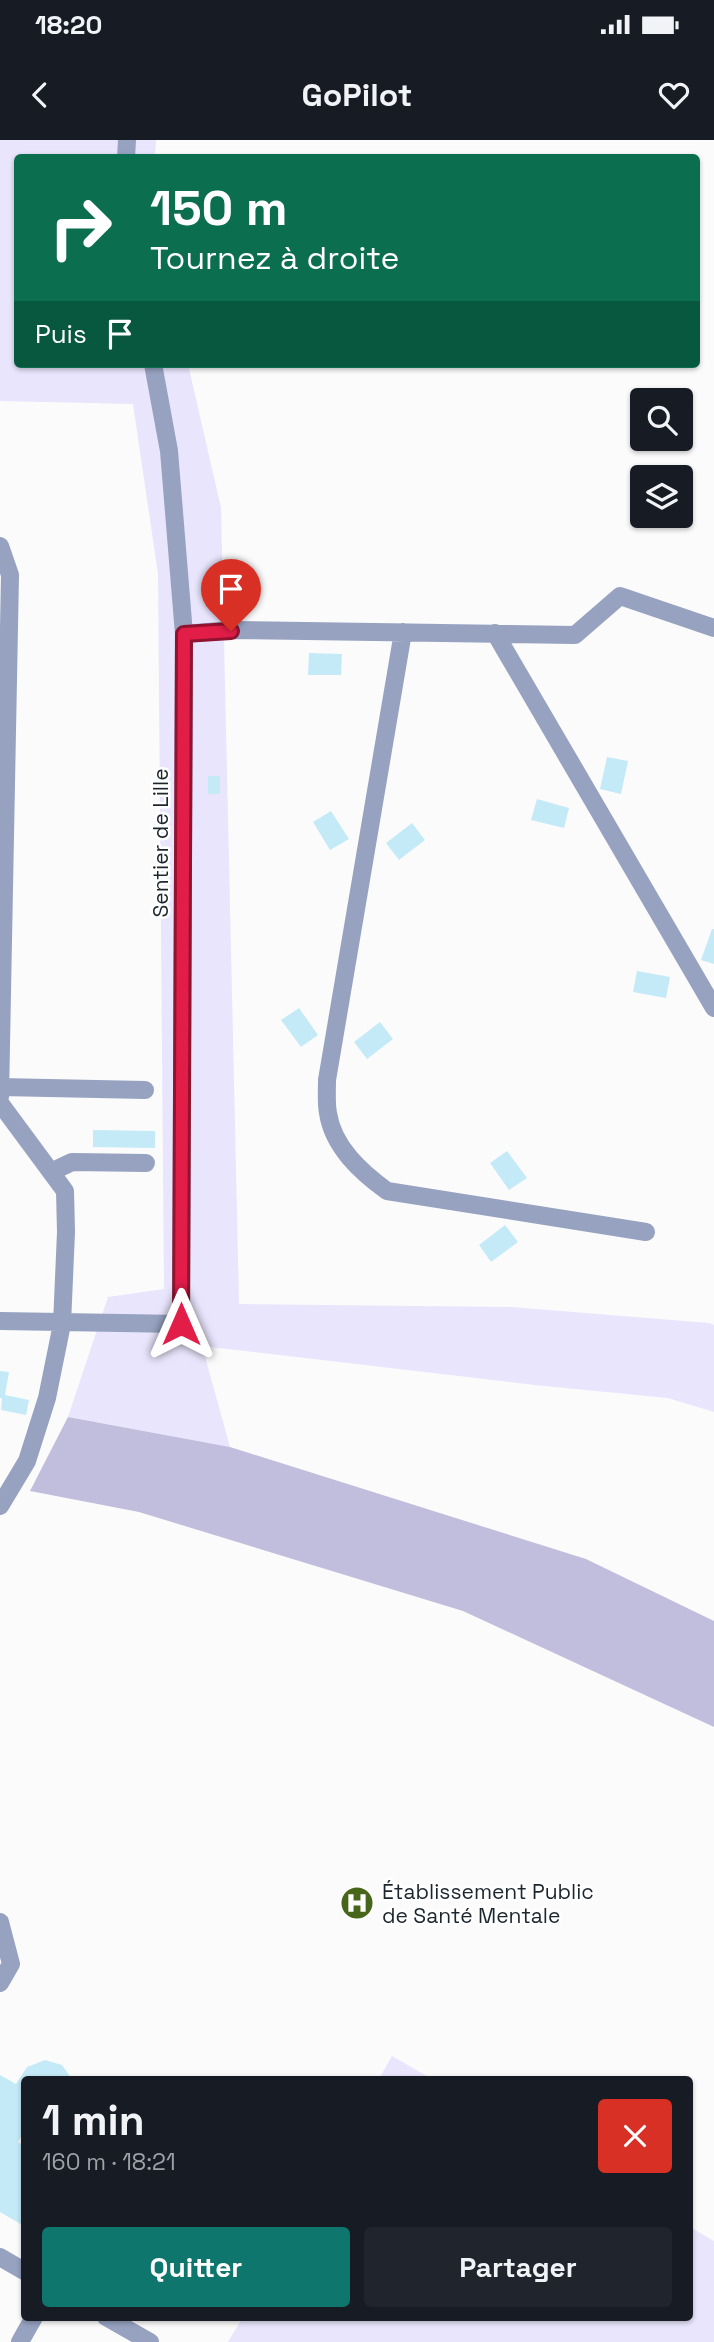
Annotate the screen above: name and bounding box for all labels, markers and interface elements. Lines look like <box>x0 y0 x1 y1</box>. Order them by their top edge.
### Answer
text: 18:20 <box>35 8 102 42</box>
text: GoPilot <box>302 75 412 115</box>
icon: back <box>21 76 59 114</box>
icon: heart <box>655 76 693 114</box>
text: 150 m <box>150 177 288 239</box>
icon: right <box>35 182 126 273</box>
text: Tournez à droite <box>150 238 399 278</box>
icon: arrive <box>101 315 139 353</box>
text: Puis <box>35 317 87 351</box>
map controls <box>630 388 693 528</box>
button: search <box>630 388 693 451</box>
button: layers <box>630 465 693 528</box>
pin <box>201 559 261 631</box>
icon: arrive <box>212 570 250 608</box>
street label: Sentier de Lille <box>147 768 174 918</box>
position arrow <box>144 1287 218 1361</box>
place label: Établissement Public de Santé Mentale <box>382 1878 594 1929</box>
hospital icon: Établissement Public de Santé Mentale <box>338 1884 376 1922</box>
text: 1 min <box>42 2094 145 2147</box>
button: close <box>598 2099 672 2173</box>
text: 160 m · 18:21 <box>42 2147 176 2177</box>
button: Quitter <box>42 2227 350 2307</box>
button: Partager <box>364 2227 672 2307</box>

